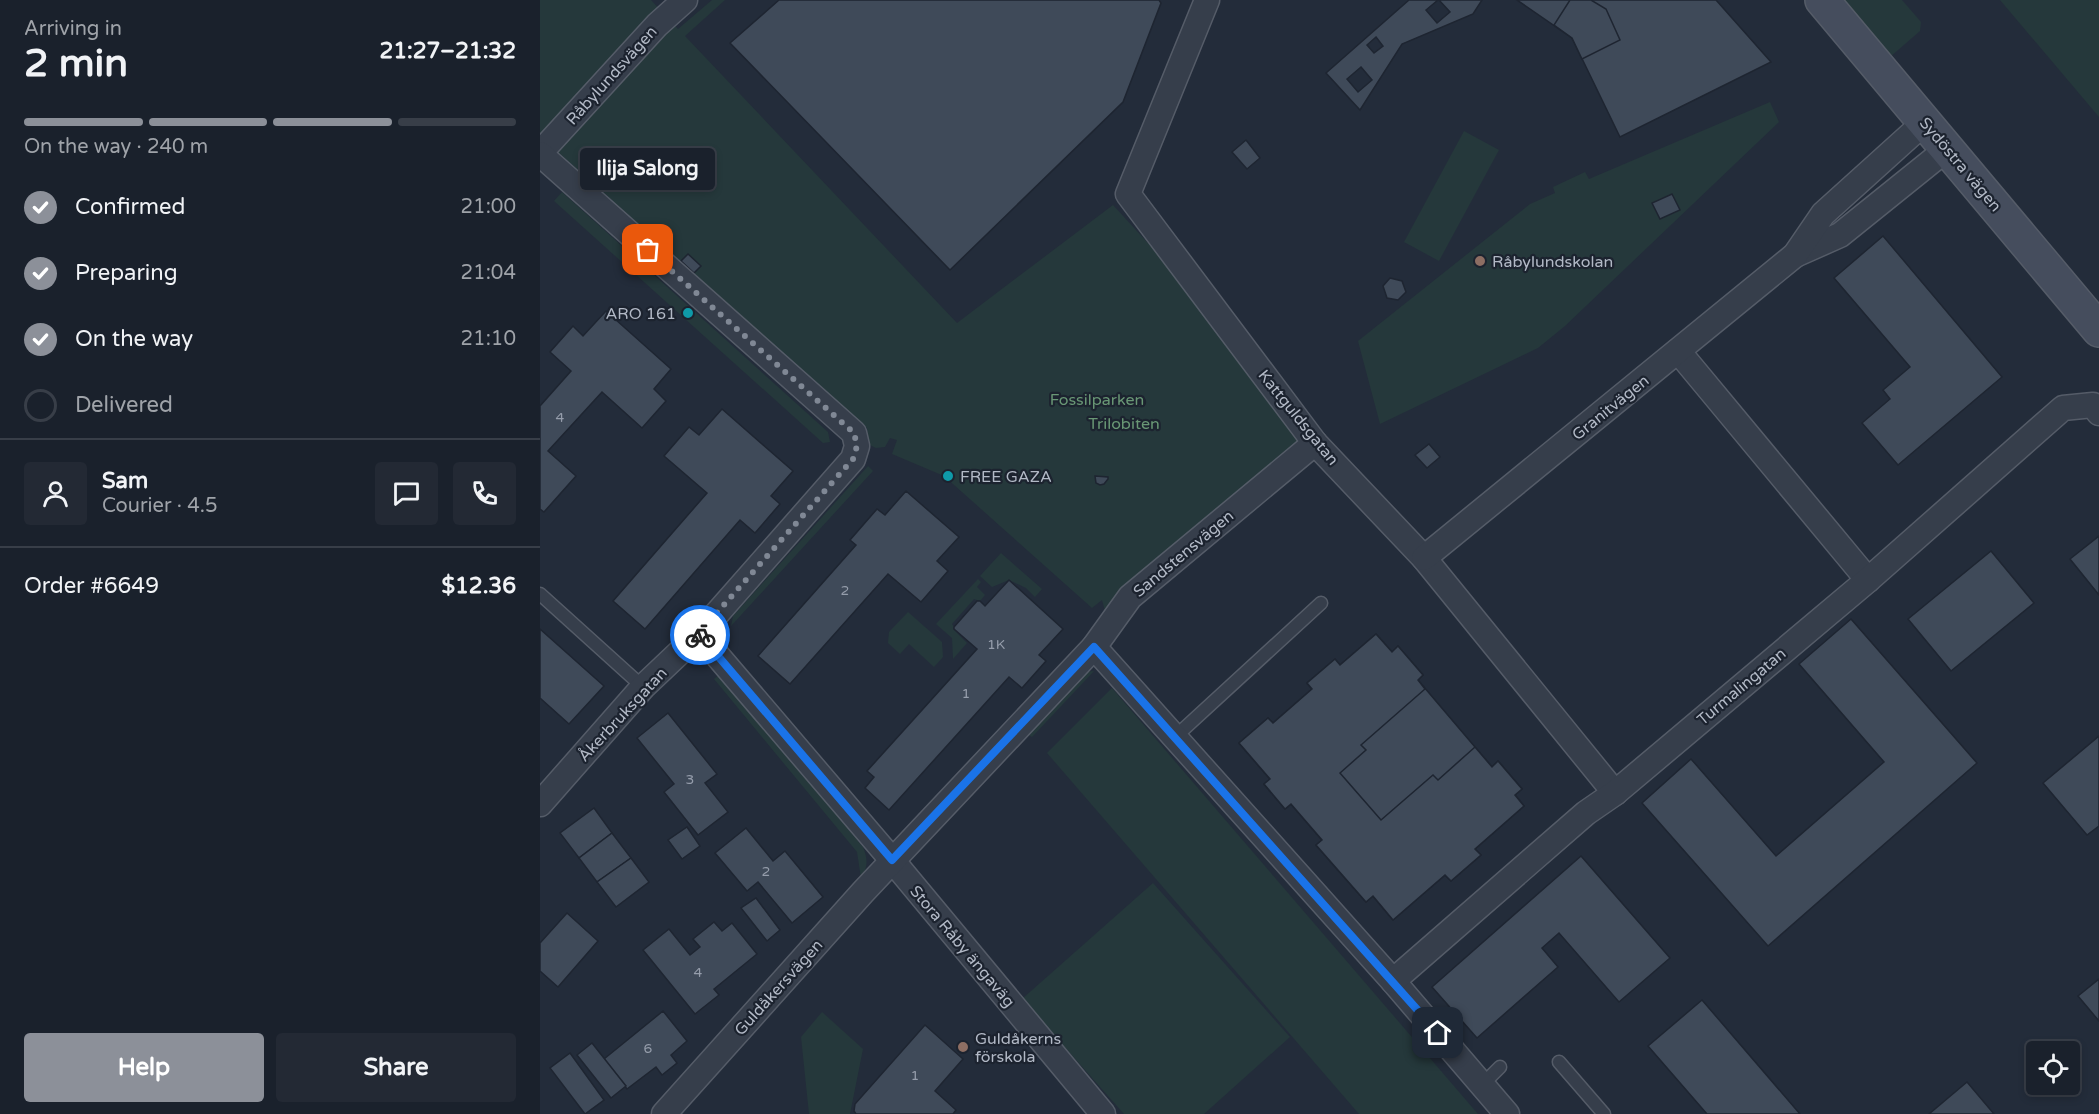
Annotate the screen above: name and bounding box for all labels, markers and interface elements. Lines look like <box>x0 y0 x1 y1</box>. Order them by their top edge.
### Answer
text: Arriving in <box>24 17 122 41</box>
street label: Råbylundsvägen <box>562 22 661 129</box>
text: 21:27–21:32 <box>379 38 516 64</box>
text: 2 min <box>24 40 128 87</box>
street label: Sydöstra vägen <box>1915 113 2005 216</box>
text: On the way · 240 m <box>24 135 208 159</box>
callout: Ilija Salong <box>580 148 716 190</box>
text: Ilija Salong <box>596 157 699 181</box>
icon: check <box>24 191 57 224</box>
text: Confirmed <box>75 194 185 220</box>
text: 21:00 <box>461 195 516 219</box>
pin <box>622 224 673 275</box>
icon: bag <box>631 233 664 266</box>
place label: Råbylundskolan <box>1492 252 1613 272</box>
marker: Råbylundskolan <box>1473 254 1487 268</box>
icon: check <box>24 257 57 290</box>
text: Preparing <box>75 260 178 286</box>
text: 21:04 <box>461 261 516 285</box>
place label: ARO 161 <box>605 304 676 324</box>
marker: ARO 161 <box>681 306 695 320</box>
icon: check <box>24 323 57 356</box>
text: On the way <box>75 326 193 352</box>
text: 21:10 <box>461 327 516 351</box>
street label: Kattguldsgatan <box>1254 366 1343 469</box>
street label: Granitvägen <box>1568 371 1653 445</box>
park label: Fossilparken <box>1050 390 1144 410</box>
text: Delivered <box>75 392 173 418</box>
house number: 4 <box>556 409 565 426</box>
park label: Trilobiten <box>1088 414 1160 434</box>
button: person <box>24 462 87 525</box>
button: chat <box>375 462 438 525</box>
button: phone <box>453 462 516 525</box>
place label: FREE GAZA <box>960 467 1052 487</box>
text: Sam <box>102 468 148 494</box>
marker: FREE GAZA <box>941 469 955 483</box>
text: Courier · 4.5 <box>102 494 217 518</box>
street label: Sandstensvägen <box>1129 506 1238 602</box>
text: Order #6649 <box>24 573 159 599</box>
text: $12.36 <box>441 573 516 599</box>
house number: 2 <box>841 582 849 599</box>
courier <box>670 605 730 665</box>
icon: bike <box>684 619 717 652</box>
house number: 1K <box>987 636 1005 653</box>
street label: Turmalingatan <box>1693 644 1790 730</box>
street label: Åkerbruksgatan <box>574 663 672 766</box>
house number: 1 <box>962 685 970 702</box>
house number: 3 <box>686 771 694 788</box>
house number: 2 <box>762 863 770 880</box>
street label: Stora Råby ängaväg <box>905 882 1019 1012</box>
street label: Guldåkersvägen <box>730 935 827 1040</box>
house number: 4 <box>694 964 703 981</box>
pin <box>1412 1007 1463 1058</box>
icon: home <box>1421 1016 1454 1049</box>
place label: Guldåkerns förskola <box>975 1029 1061 1067</box>
button: Help <box>24 1033 264 1102</box>
button: Share <box>276 1033 516 1102</box>
house number: 6 <box>644 1040 653 1057</box>
marker: Guldåkerns förskola <box>956 1040 970 1054</box>
map controls <box>2026 1041 2080 1095</box>
button: locate <box>2026 1041 2080 1095</box>
house number: 1 <box>911 1067 919 1084</box>

